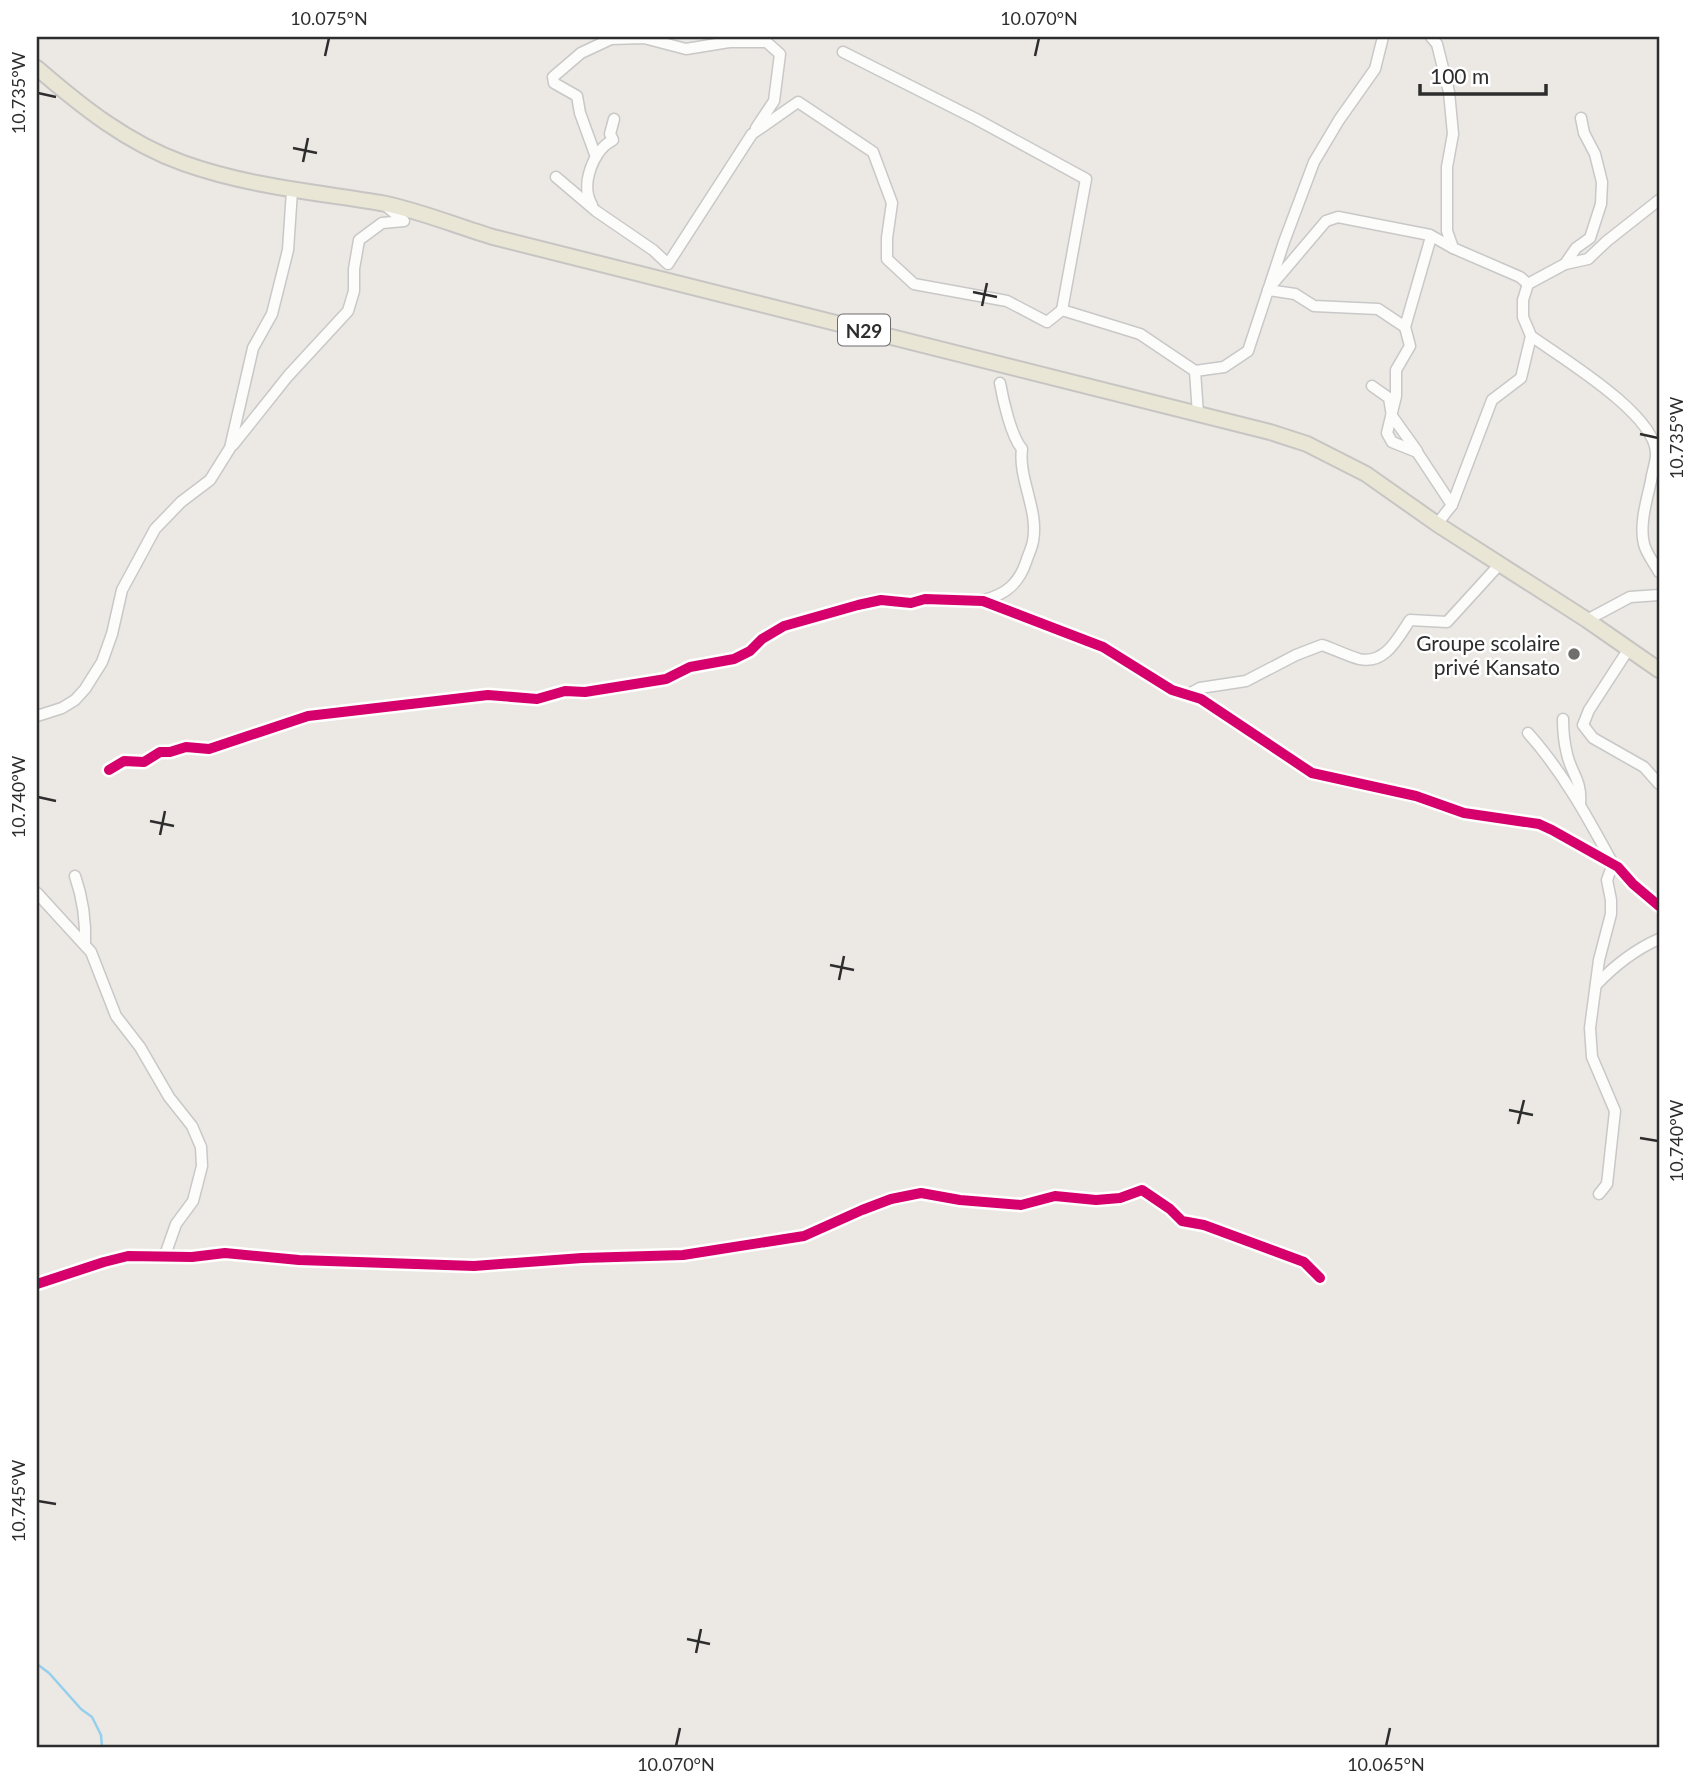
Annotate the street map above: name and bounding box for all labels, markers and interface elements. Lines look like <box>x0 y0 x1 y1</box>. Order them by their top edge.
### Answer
text: 10.075°N <box>290 7 368 29</box>
text: 10.070°N <box>1000 7 1078 29</box>
text: 10.735°W <box>7 51 29 134</box>
scale bar <box>1420 52 1546 96</box>
text: 100 m <box>1430 63 1489 88</box>
road number: N29 <box>838 314 890 346</box>
text: 10.735°W <box>1665 396 1687 479</box>
place label: Groupe scolaire privé Kansato <box>1416 630 1560 679</box>
marker: Groupe scolaire privé Kansato <box>1566 646 1582 662</box>
text: 10.740°W <box>7 755 29 838</box>
text: 10.740°W <box>1665 1099 1687 1182</box>
text: 10.745°W <box>7 1459 29 1542</box>
text: 10.070°N <box>637 1753 715 1775</box>
text: 10.065°N <box>1347 1753 1425 1775</box>

